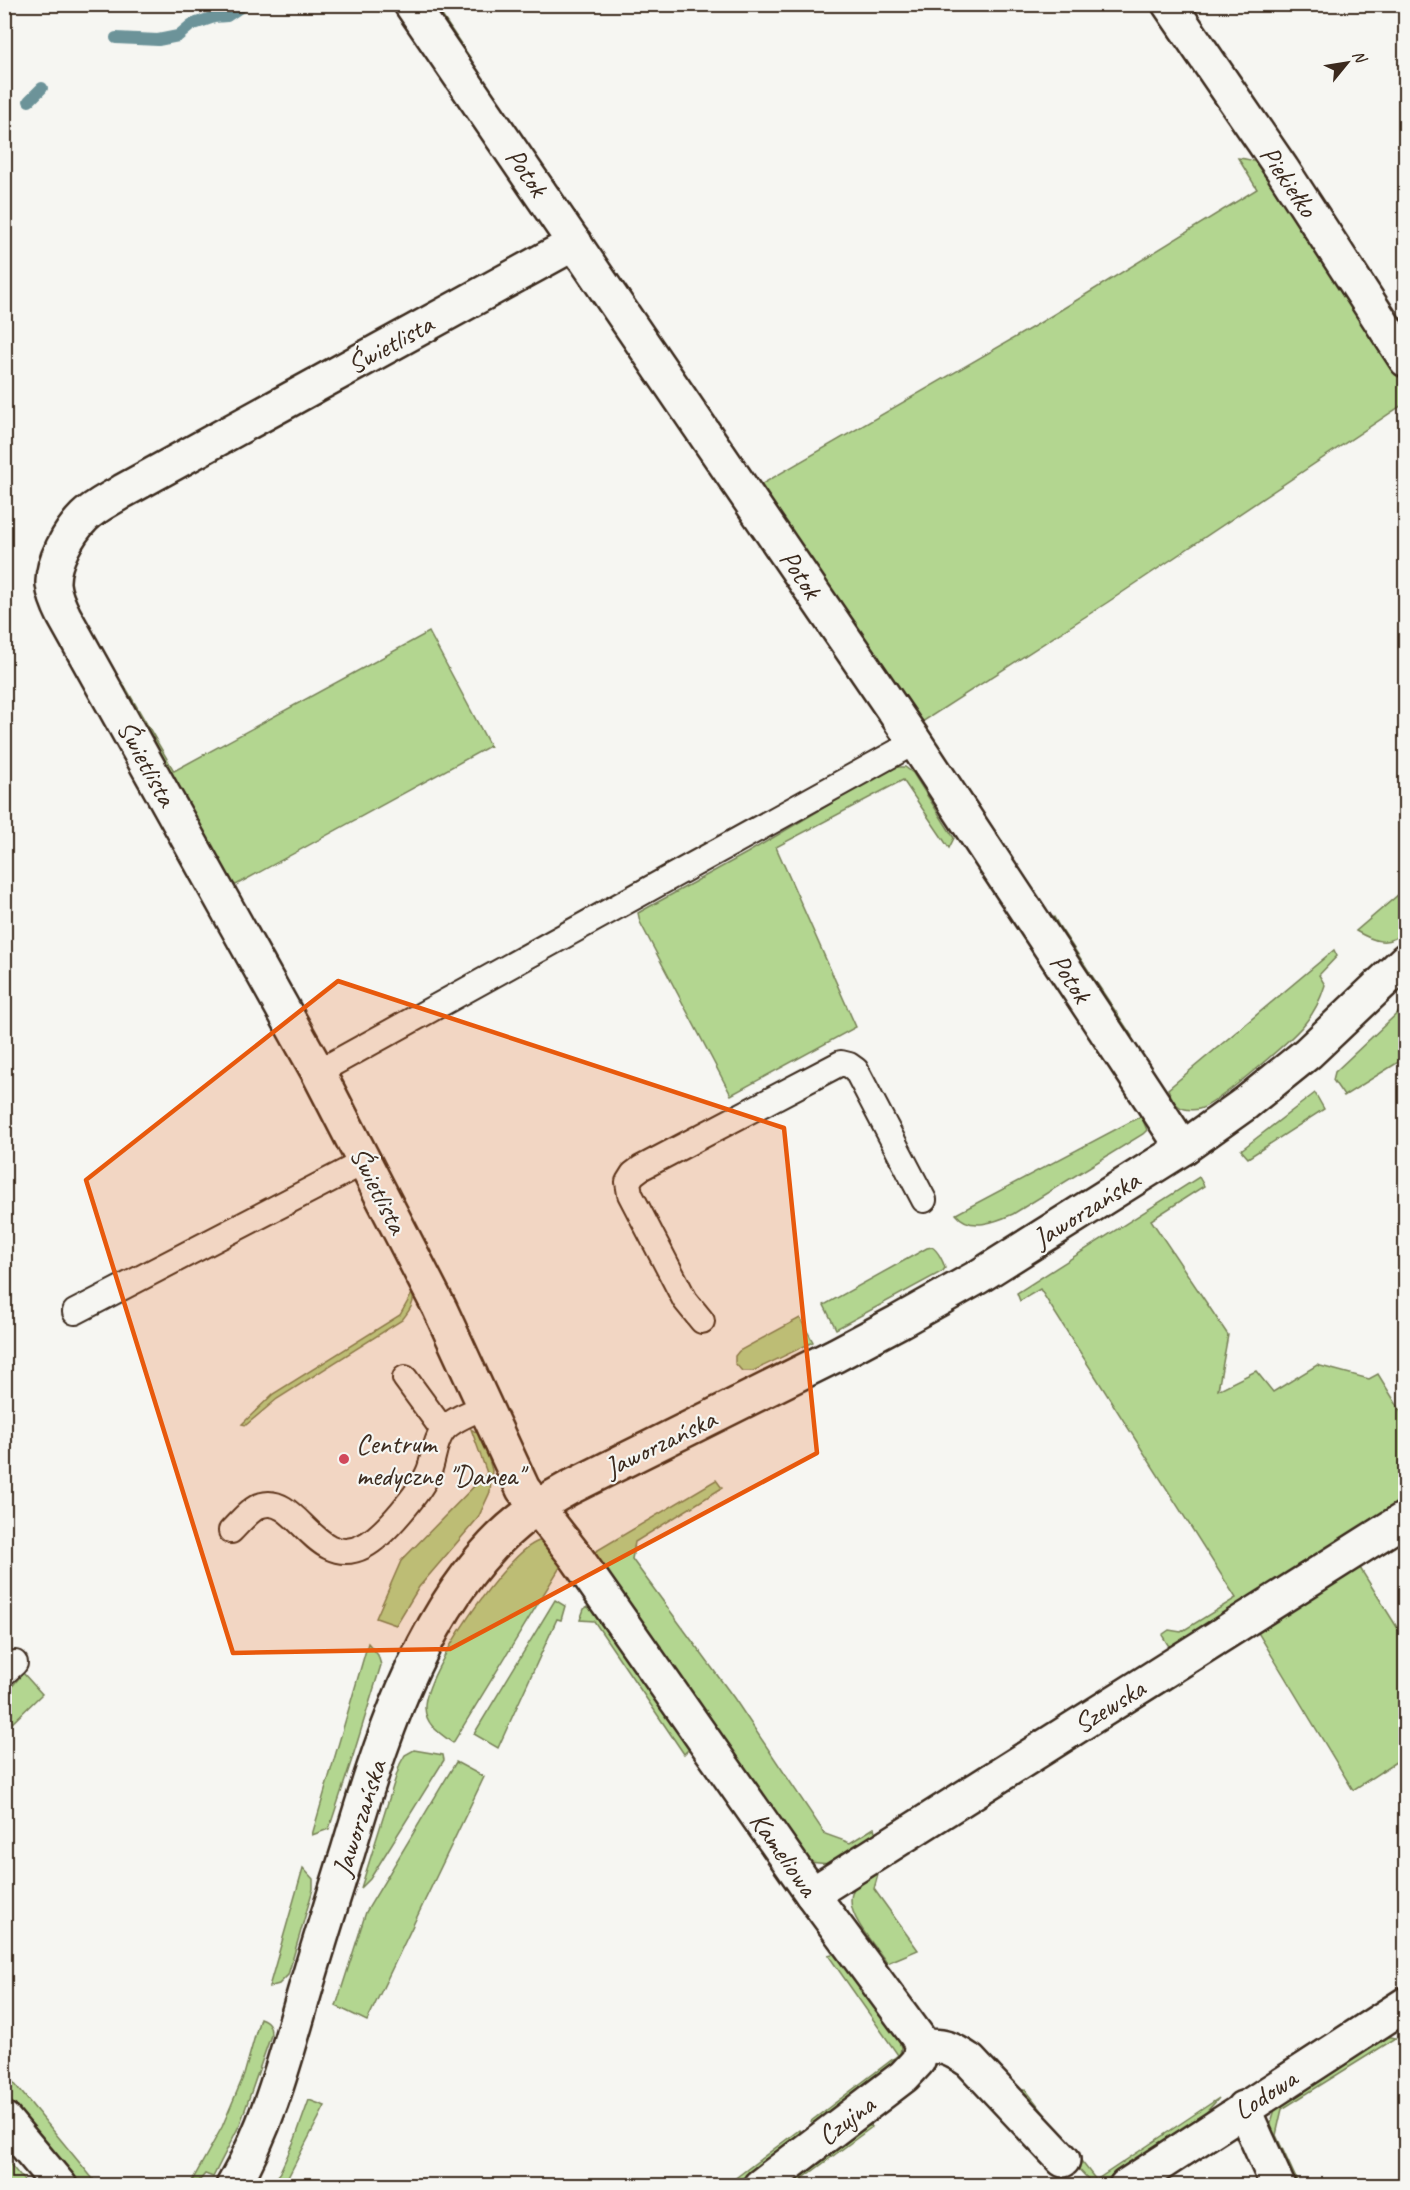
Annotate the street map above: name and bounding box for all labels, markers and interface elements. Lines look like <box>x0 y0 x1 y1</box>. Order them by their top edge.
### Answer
north arrow <box>1317 33 1377 93</box>
text: N <box>1348 47 1372 68</box>
street label: Piekiełko <box>1252 139 1327 225</box>
street label: Potok <box>498 141 557 205</box>
street label: Świetlista <box>341 305 441 382</box>
street label: Potok <box>772 543 831 607</box>
street label: Świetlista <box>109 714 186 814</box>
street label: Potok <box>1042 947 1101 1011</box>
street label: Świetlista <box>342 1141 416 1241</box>
street label: Jaworzańska <box>1024 1162 1147 1257</box>
street label: Jaworzańska <box>597 1400 723 1486</box>
place label: Centrum medyczne "Danea" <box>356 1426 529 1493</box>
marker: Centrum medyczne "Danea" <box>337 1452 351 1466</box>
street label: Szewska <box>1067 1670 1153 1741</box>
street label: Jaworzańska <box>323 1754 395 1882</box>
street label: Kameliowa <box>742 1805 827 1905</box>
street label: Lodowa <box>1227 2059 1305 2127</box>
street label: Czujna <box>811 2086 883 2153</box>

